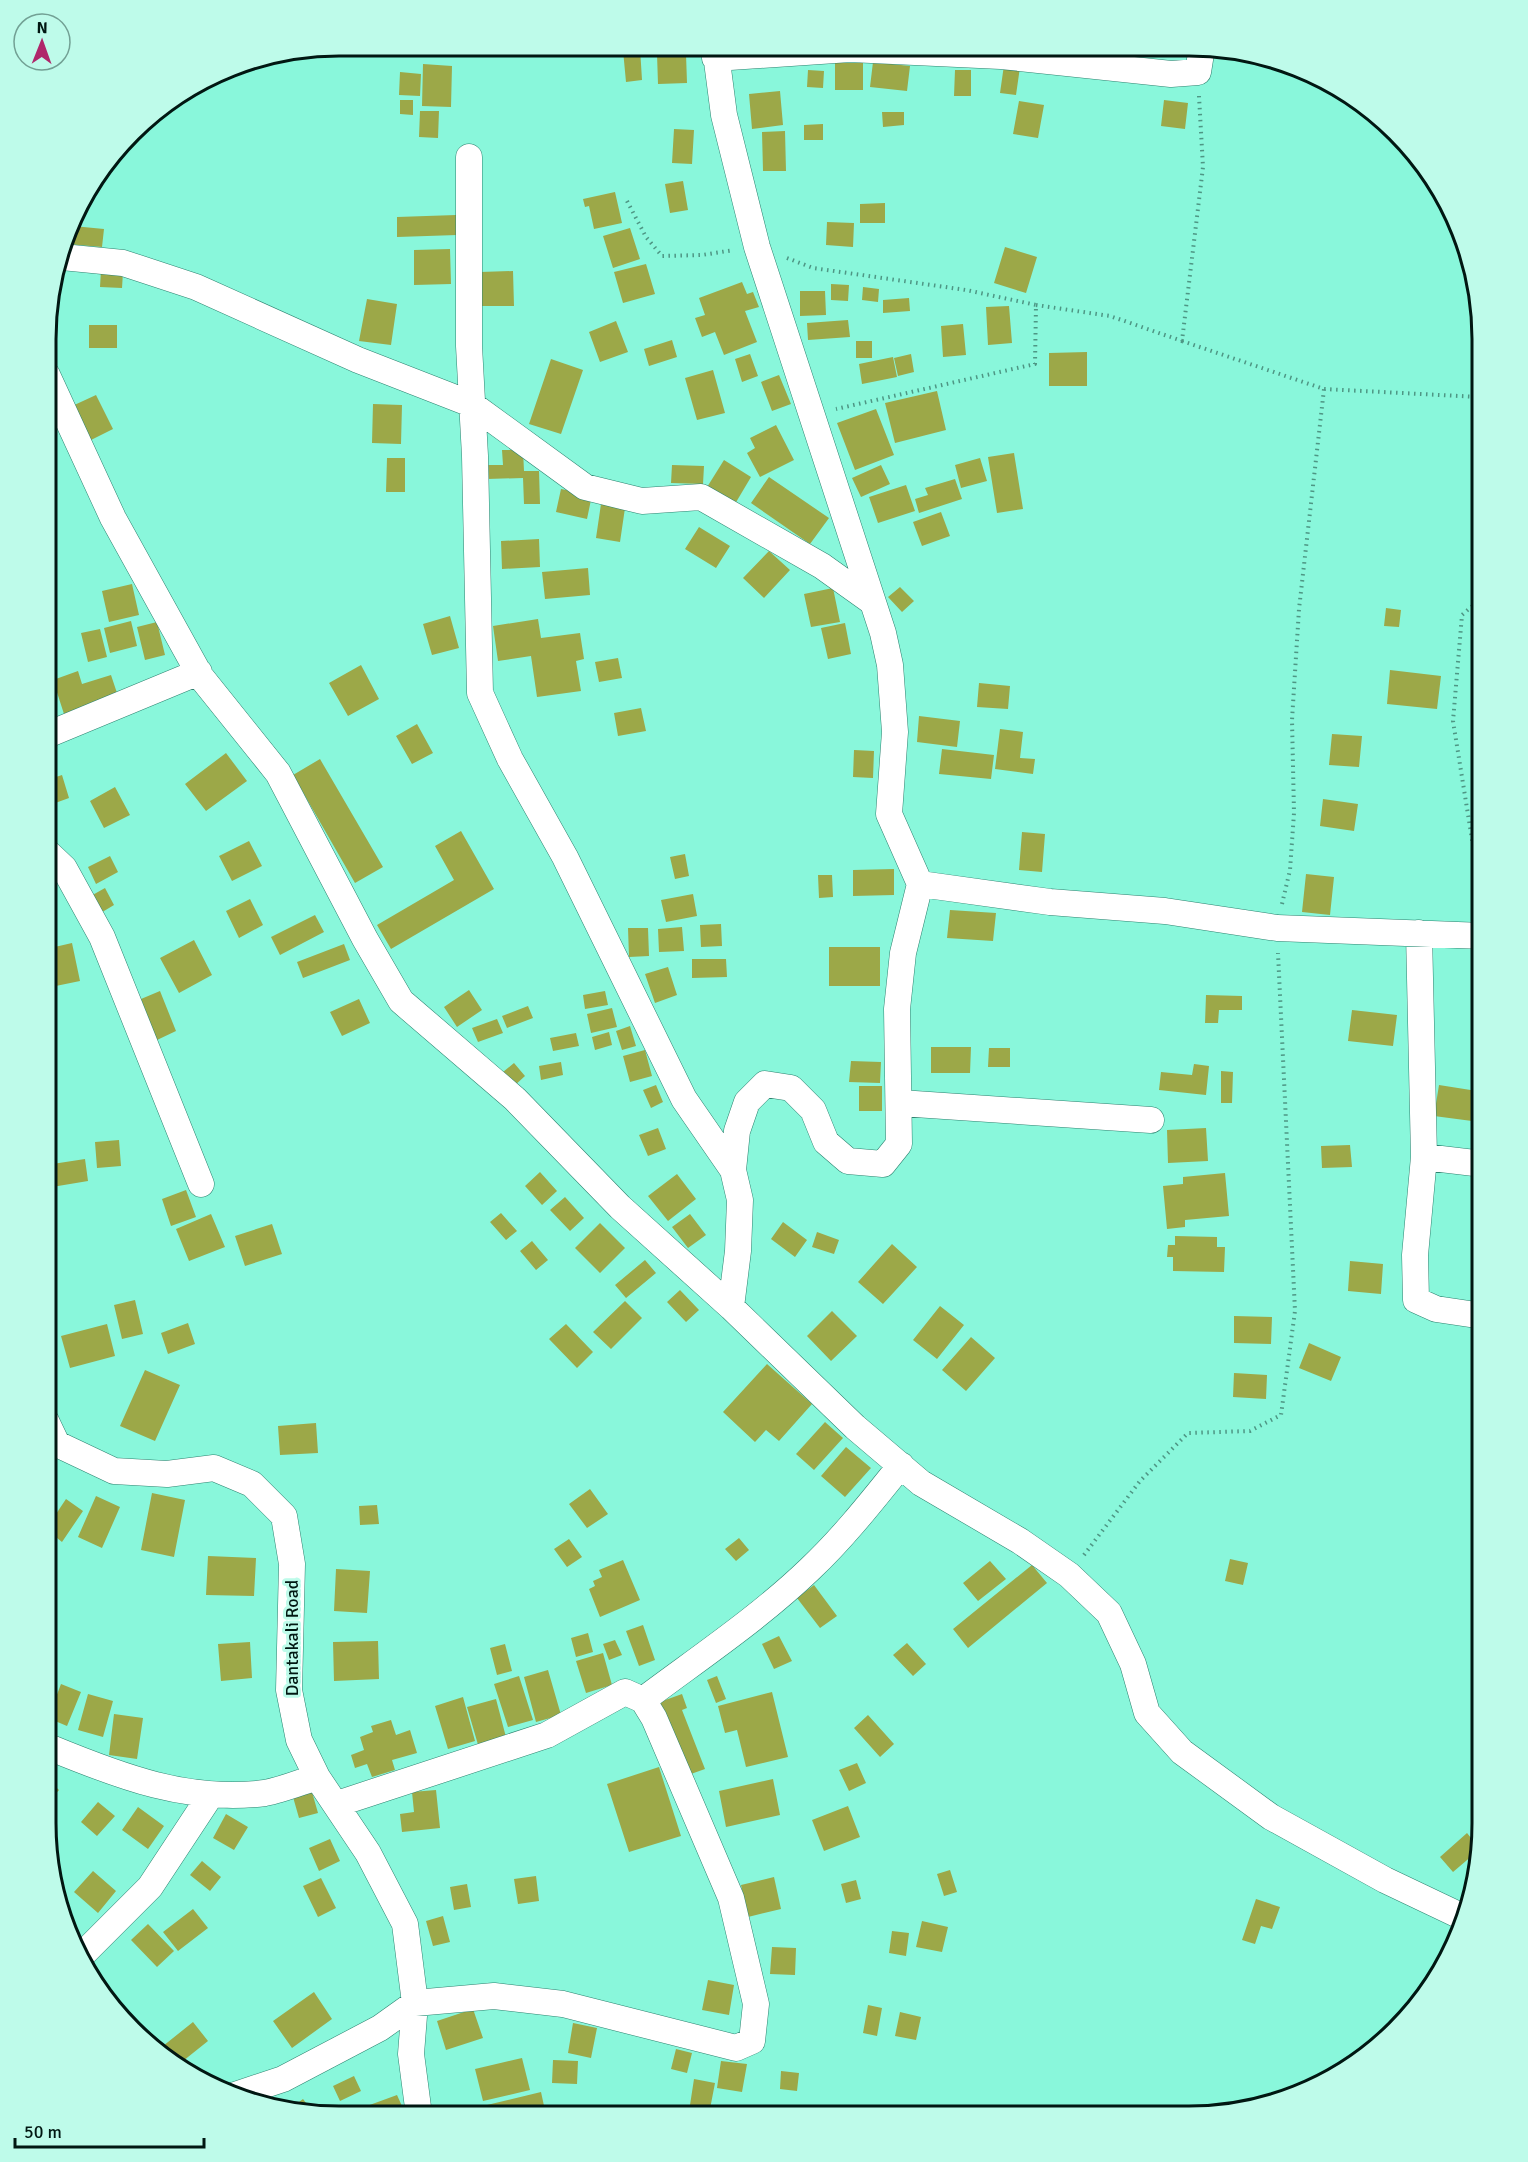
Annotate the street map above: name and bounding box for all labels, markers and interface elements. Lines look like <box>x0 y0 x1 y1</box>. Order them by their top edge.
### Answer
north arrow <box>12 12 72 72</box>
text: N <box>37 18 48 38</box>
street label: Dantakali Road <box>281 1580 303 1696</box>
scale bar <box>15 2111 204 2149</box>
text: 50 m <box>24 2121 62 2143</box>

